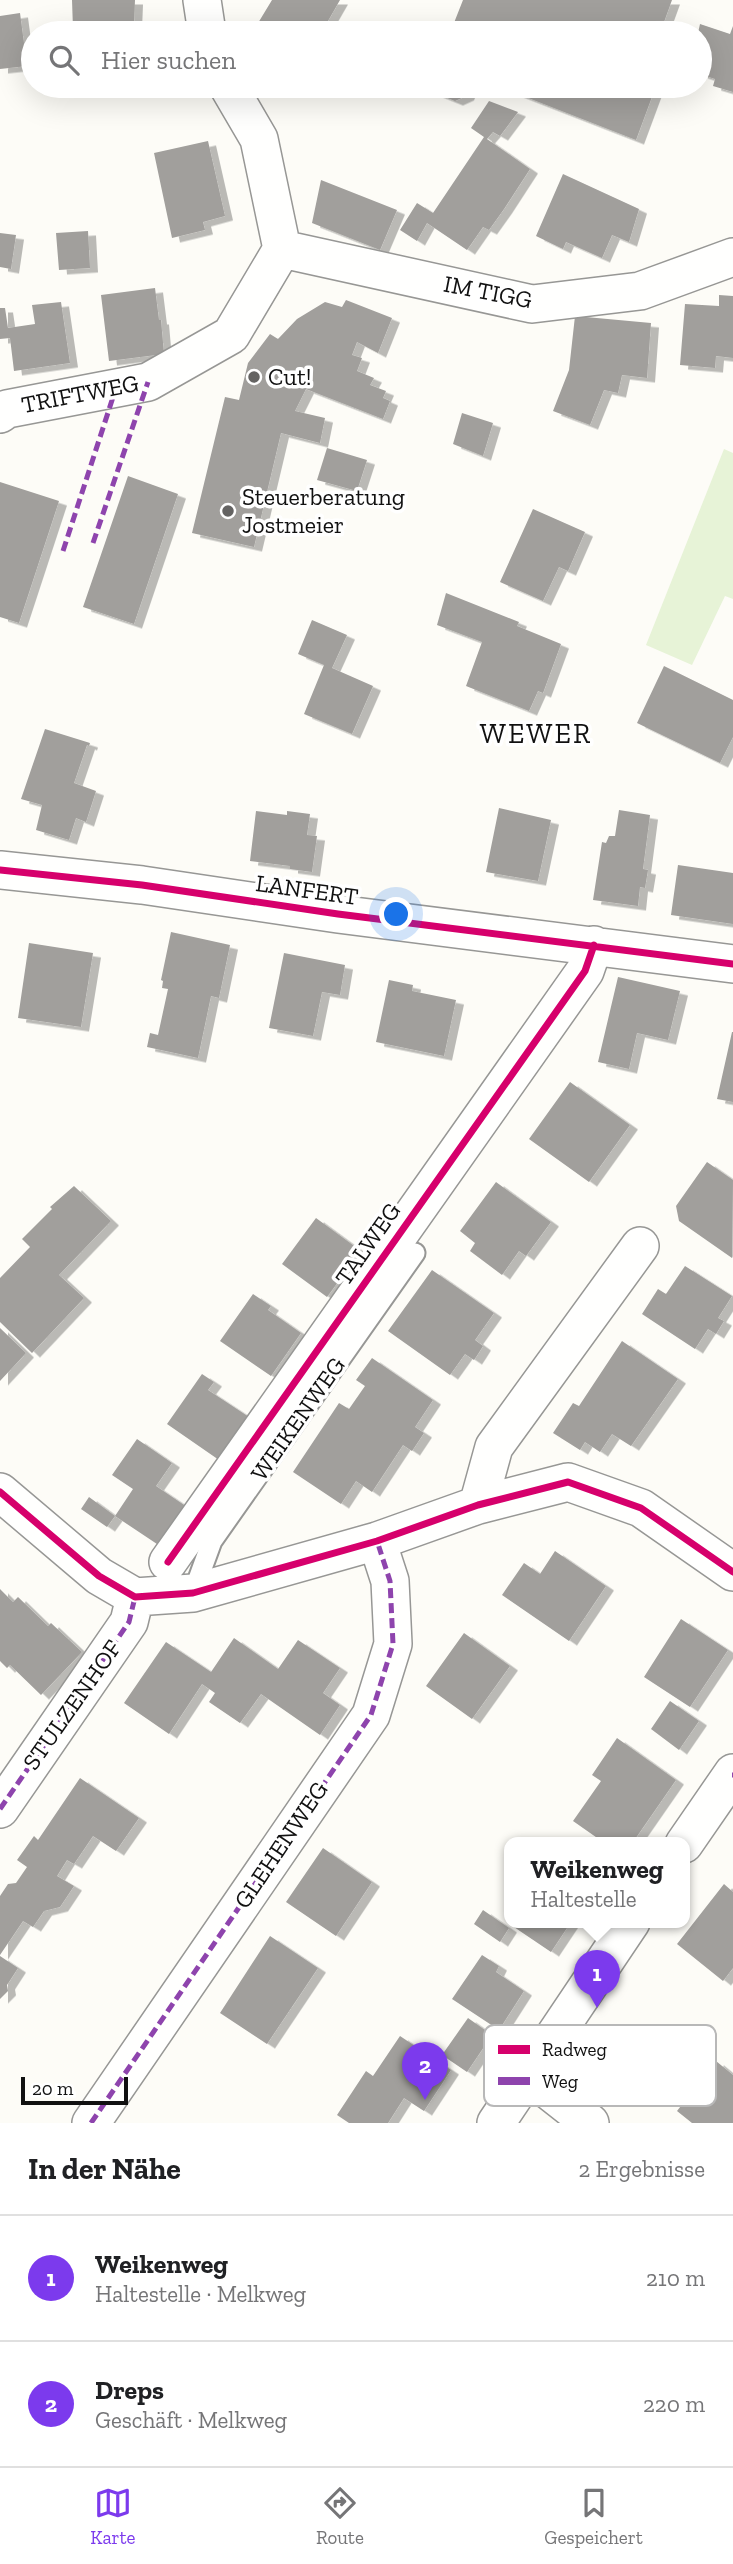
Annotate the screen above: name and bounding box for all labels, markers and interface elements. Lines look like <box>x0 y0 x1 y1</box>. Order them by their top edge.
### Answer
search box <box>21 21 712 98</box>
icon: search <box>45 41 83 79</box>
text: Hier suchen <box>101 44 236 76</box>
street label: IM TIGG <box>441 269 535 314</box>
place label: Cut! <box>268 362 312 391</box>
street label: TRIFTWEG <box>19 368 141 419</box>
marker: Cut! <box>246 369 262 385</box>
place label: Steuerberatung Jostmeier <box>242 482 405 539</box>
marker: Steuerberatung Jostmeier <box>220 503 236 519</box>
district label: WEWER <box>480 717 592 750</box>
street label: LANFERT <box>254 868 360 911</box>
your location <box>379 897 413 931</box>
street label: TALWEG <box>329 1197 406 1291</box>
street label: WEIKENWEG <box>244 1351 351 1486</box>
street label: STULZENHOF <box>16 1634 127 1775</box>
street label: GLEHENWEG <box>228 1776 334 1914</box>
popup <box>504 1837 690 1928</box>
text: Weikenweg <box>531 1853 663 1885</box>
text: Haltestelle <box>531 1885 637 1913</box>
pin: 1 <box>574 1950 620 2008</box>
legend <box>484 2025 716 2106</box>
text: Radweg <box>542 2038 607 2061</box>
pin: 2 <box>402 2042 448 2100</box>
text: Weg <box>542 2070 579 2093</box>
scale bar <box>21 2074 128 2106</box>
text: 20 m <box>32 2077 73 2100</box>
text: In der Nähe <box>28 2151 181 2187</box>
text: 2 Ergebnisse <box>578 2155 705 2183</box>
text: Weikenweg <box>95 2248 228 2280</box>
text: 1 <box>46 2264 56 2292</box>
text: 210 m <box>646 2264 705 2292</box>
text: Haltestelle · Melkweg <box>95 2280 306 2308</box>
text: Dreps <box>95 2374 164 2406</box>
text: 2 <box>45 2390 57 2418</box>
text: 220 m <box>643 2390 705 2418</box>
text: Geschäft · Melkweg <box>95 2406 287 2434</box>
tab: Karte <box>90 2484 136 2549</box>
tab: Route <box>316 2484 364 2549</box>
tab: Gespeichert <box>544 2484 643 2549</box>

